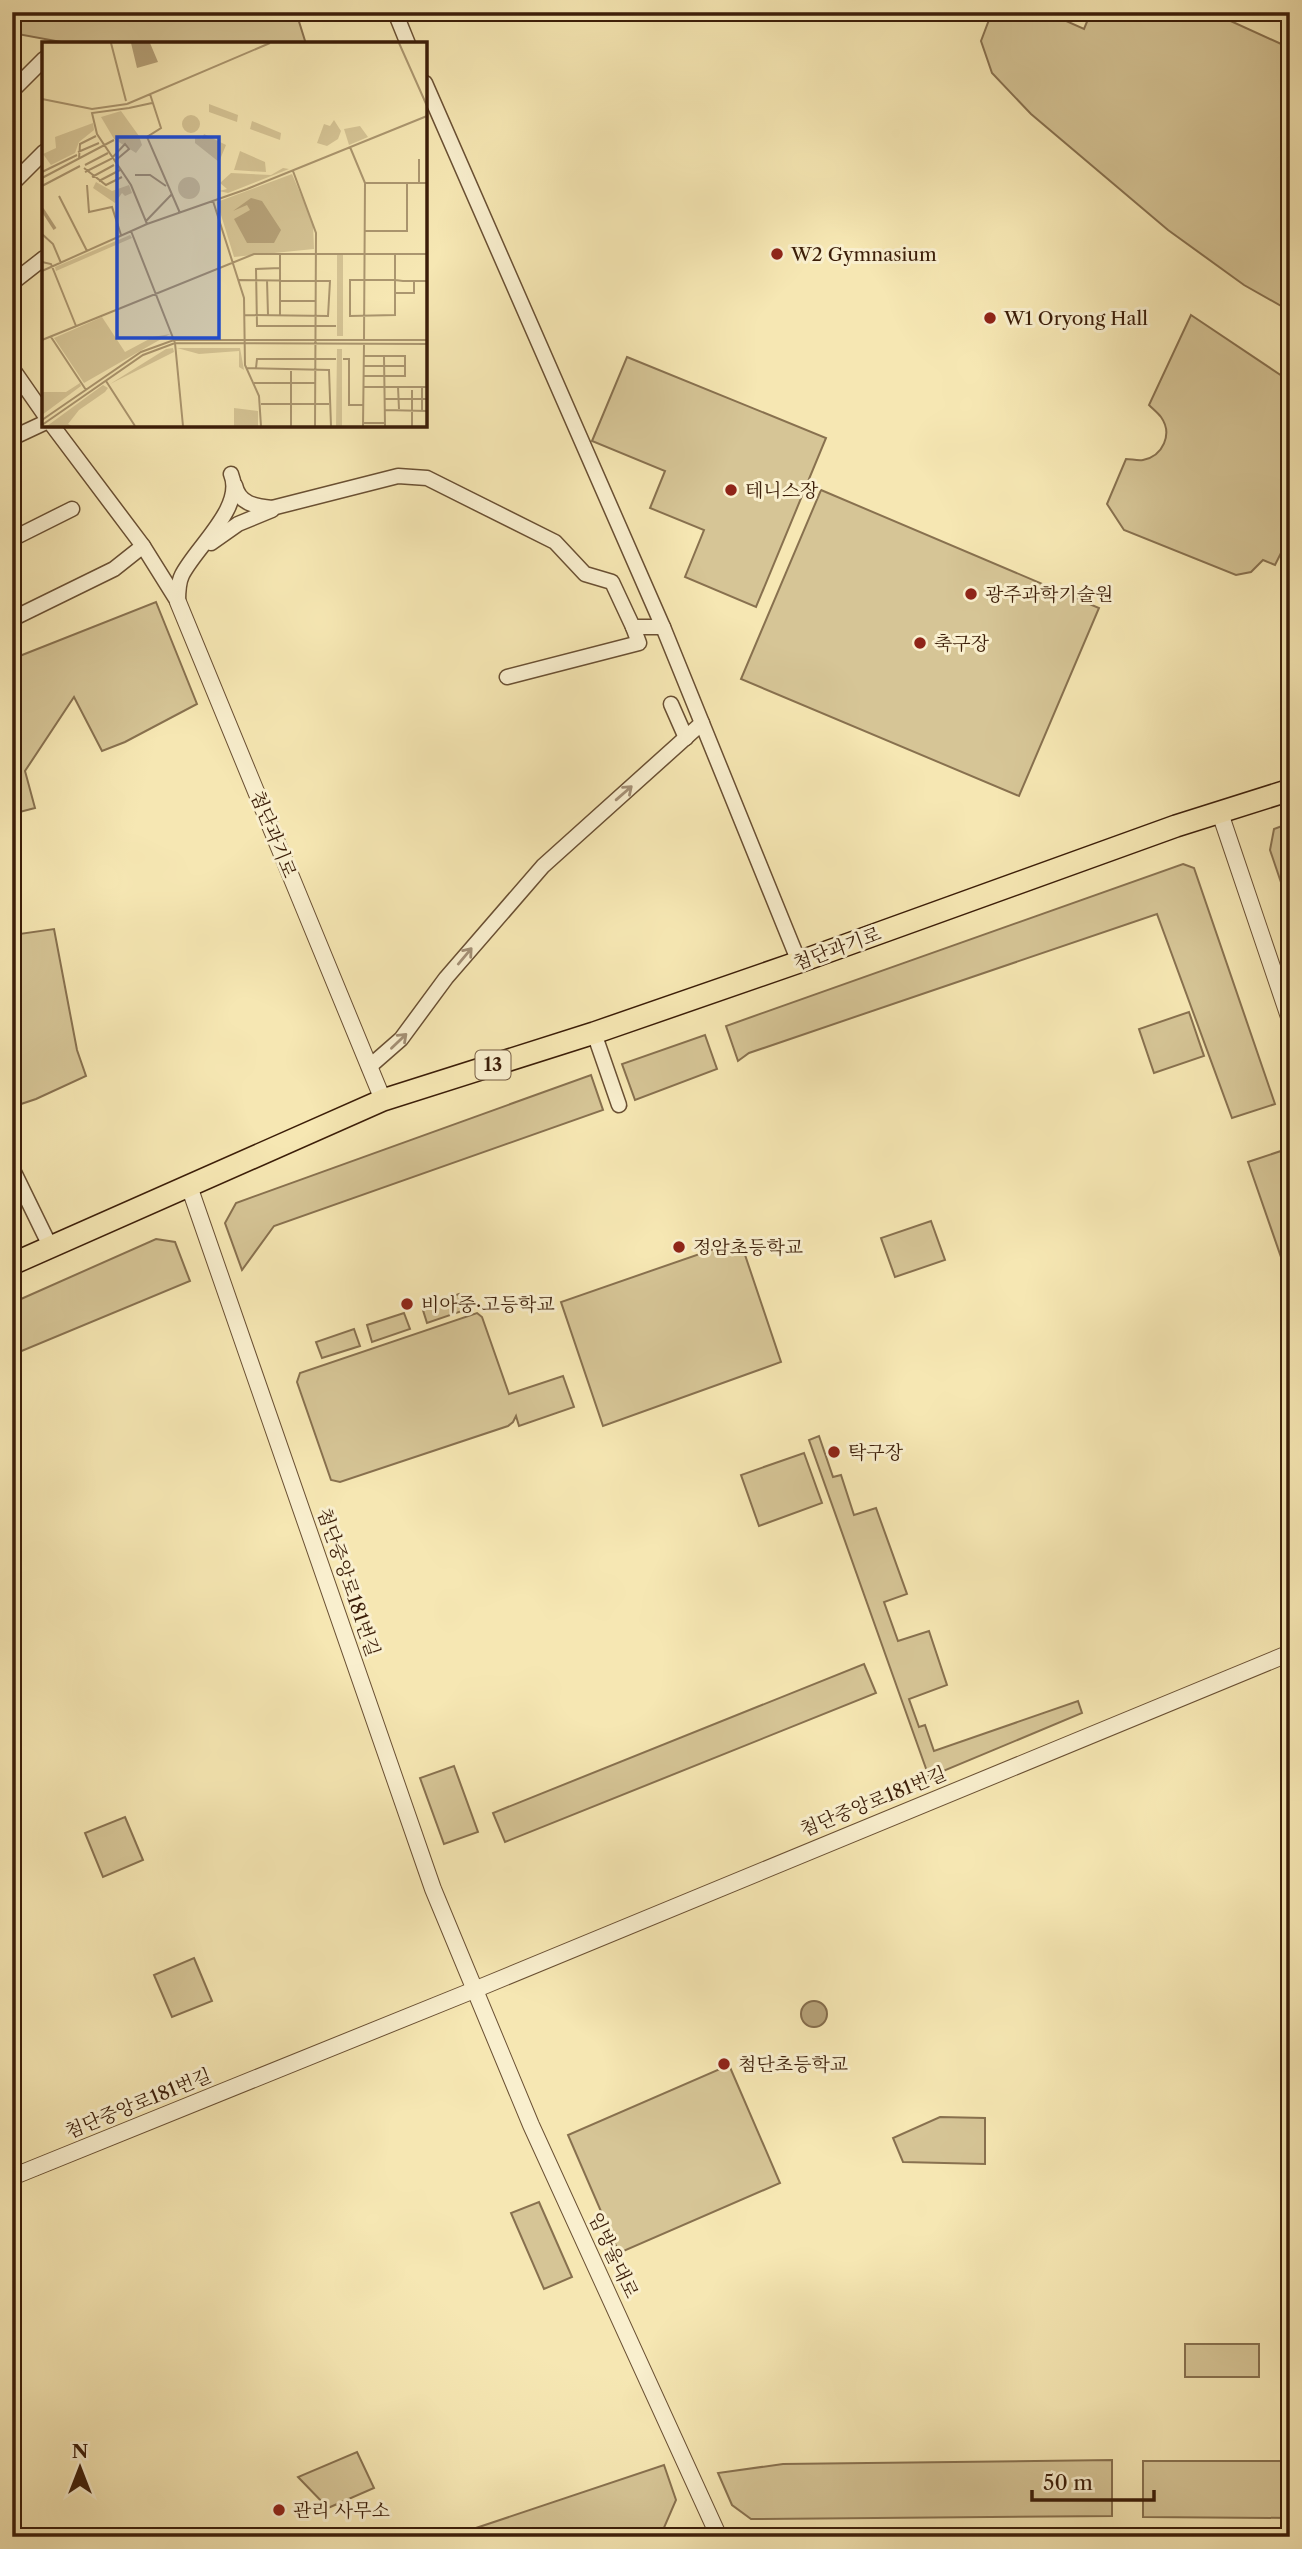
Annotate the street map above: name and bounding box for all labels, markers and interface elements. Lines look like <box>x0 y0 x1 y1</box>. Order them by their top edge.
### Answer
inset map <box>42 42 427 427</box>
place label: W2 Gymnasium <box>790 243 937 266</box>
marker: W2 Gymnasium <box>769 246 785 262</box>
place label: W1 Oryong Hall <box>1003 307 1148 330</box>
marker: W1 Oryong Hall <box>982 310 998 326</box>
place label: 테니스장 <box>745 479 819 502</box>
marker: 테니스장 <box>723 482 739 498</box>
place label: 광주과학기술원 <box>985 583 1113 606</box>
marker: 광주과학기술원 <box>963 586 979 602</box>
place label: 축구장 <box>934 632 990 655</box>
marker: 축구장 <box>912 635 928 651</box>
one-way arrow <box>614 785 632 801</box>
street label: 첨단과기로 <box>246 787 301 881</box>
street label: 첨단과기로 <box>790 922 884 975</box>
one-way arrow <box>457 947 473 965</box>
one-way arrow <box>390 1032 407 1049</box>
road number: 13 <box>476 1050 510 1080</box>
place label: 정암초등학교 <box>693 1236 803 1259</box>
marker: 정암초등학교 <box>671 1239 687 1255</box>
place label: 비아중·고등학교 <box>421 1293 555 1316</box>
marker: 비아중·고등학교 <box>399 1296 415 1312</box>
place label: 탁구장 <box>848 1441 904 1464</box>
marker: 탁구장 <box>826 1444 842 1460</box>
street label: 첨단중앙로181번길 <box>312 1505 385 1660</box>
street label: 첨단중앙로181번길 <box>797 1762 950 1841</box>
place label: 첨단초등학교 <box>738 2053 848 2076</box>
marker: 첨단초등학교 <box>716 2056 732 2072</box>
street label: 첨단중앙로181번길 <box>62 2064 215 2143</box>
street label: 임방울대로 <box>584 2209 643 2302</box>
north arrow <box>46 2434 116 2504</box>
text: N <box>72 2440 88 2463</box>
scale bar <box>1032 2458 1155 2502</box>
text: 50 m <box>1043 2470 1093 2495</box>
place label: 관리 사무소 <box>293 2499 390 2522</box>
marker: 관리 사무소 <box>271 2502 287 2518</box>

